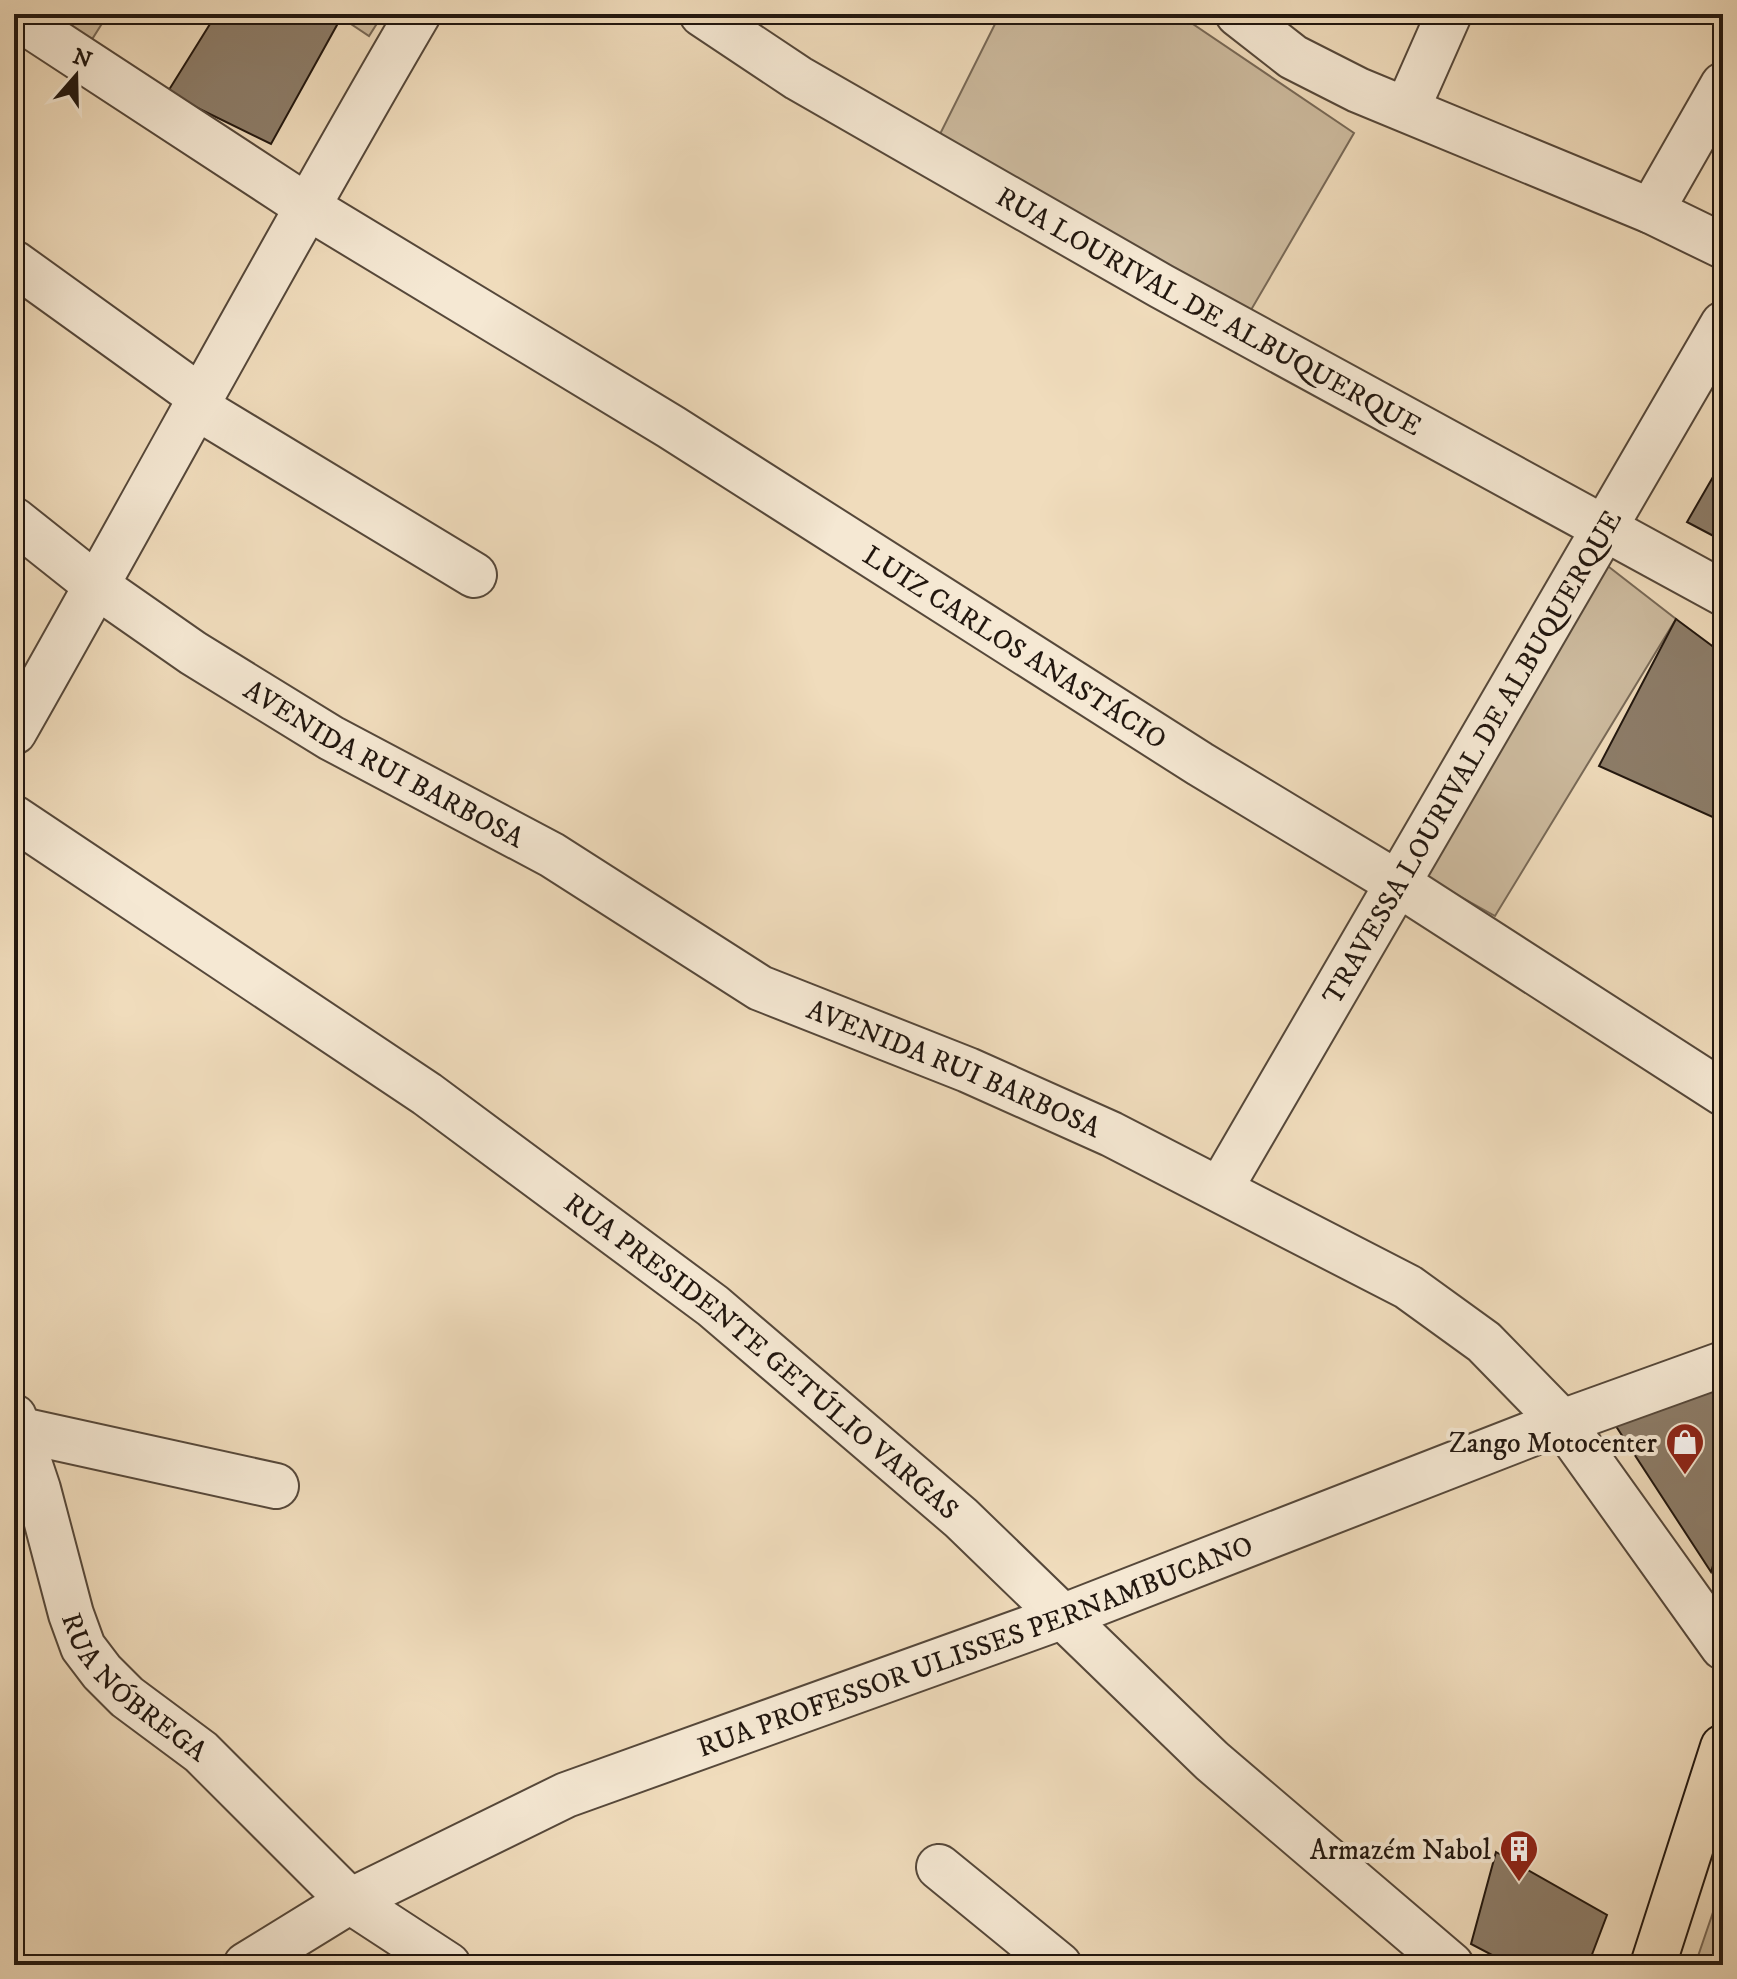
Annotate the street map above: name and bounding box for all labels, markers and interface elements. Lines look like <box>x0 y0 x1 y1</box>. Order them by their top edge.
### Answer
north arrow <box>36 36 116 116</box>
text: N <box>69 43 95 74</box>
street label: RUA LOURIVAL DE ALBUQUERQUE <box>990 179 1428 444</box>
street label: TRAVESSA LOURIVAL DE ALBUQUERQUE <box>1315 504 1630 1011</box>
street label: LUIZ CARLOS ANASTÁCIO <box>856 538 1173 757</box>
street label: AVENIDA RUI BARBOSA <box>237 673 531 857</box>
street label: AVENIDA RUI BARBOSA <box>802 992 1107 1147</box>
street label: RUA PRESIDENTE GETÚLIO VARGAS <box>557 1186 966 1528</box>
shop icon: Zango Motocenter <box>1664 1421 1706 1476</box>
place label: Zango Motocenter <box>1449 1426 1658 1461</box>
street label: RUA PROFESSOR ULISSES PERNAMBUCANO <box>693 1528 1258 1765</box>
street label: RUA NÓBREGA <box>53 1608 215 1770</box>
building icon: Armazém Nabol <box>1498 1828 1540 1883</box>
place label: Armazém Nabol <box>1310 1833 1492 1868</box>

